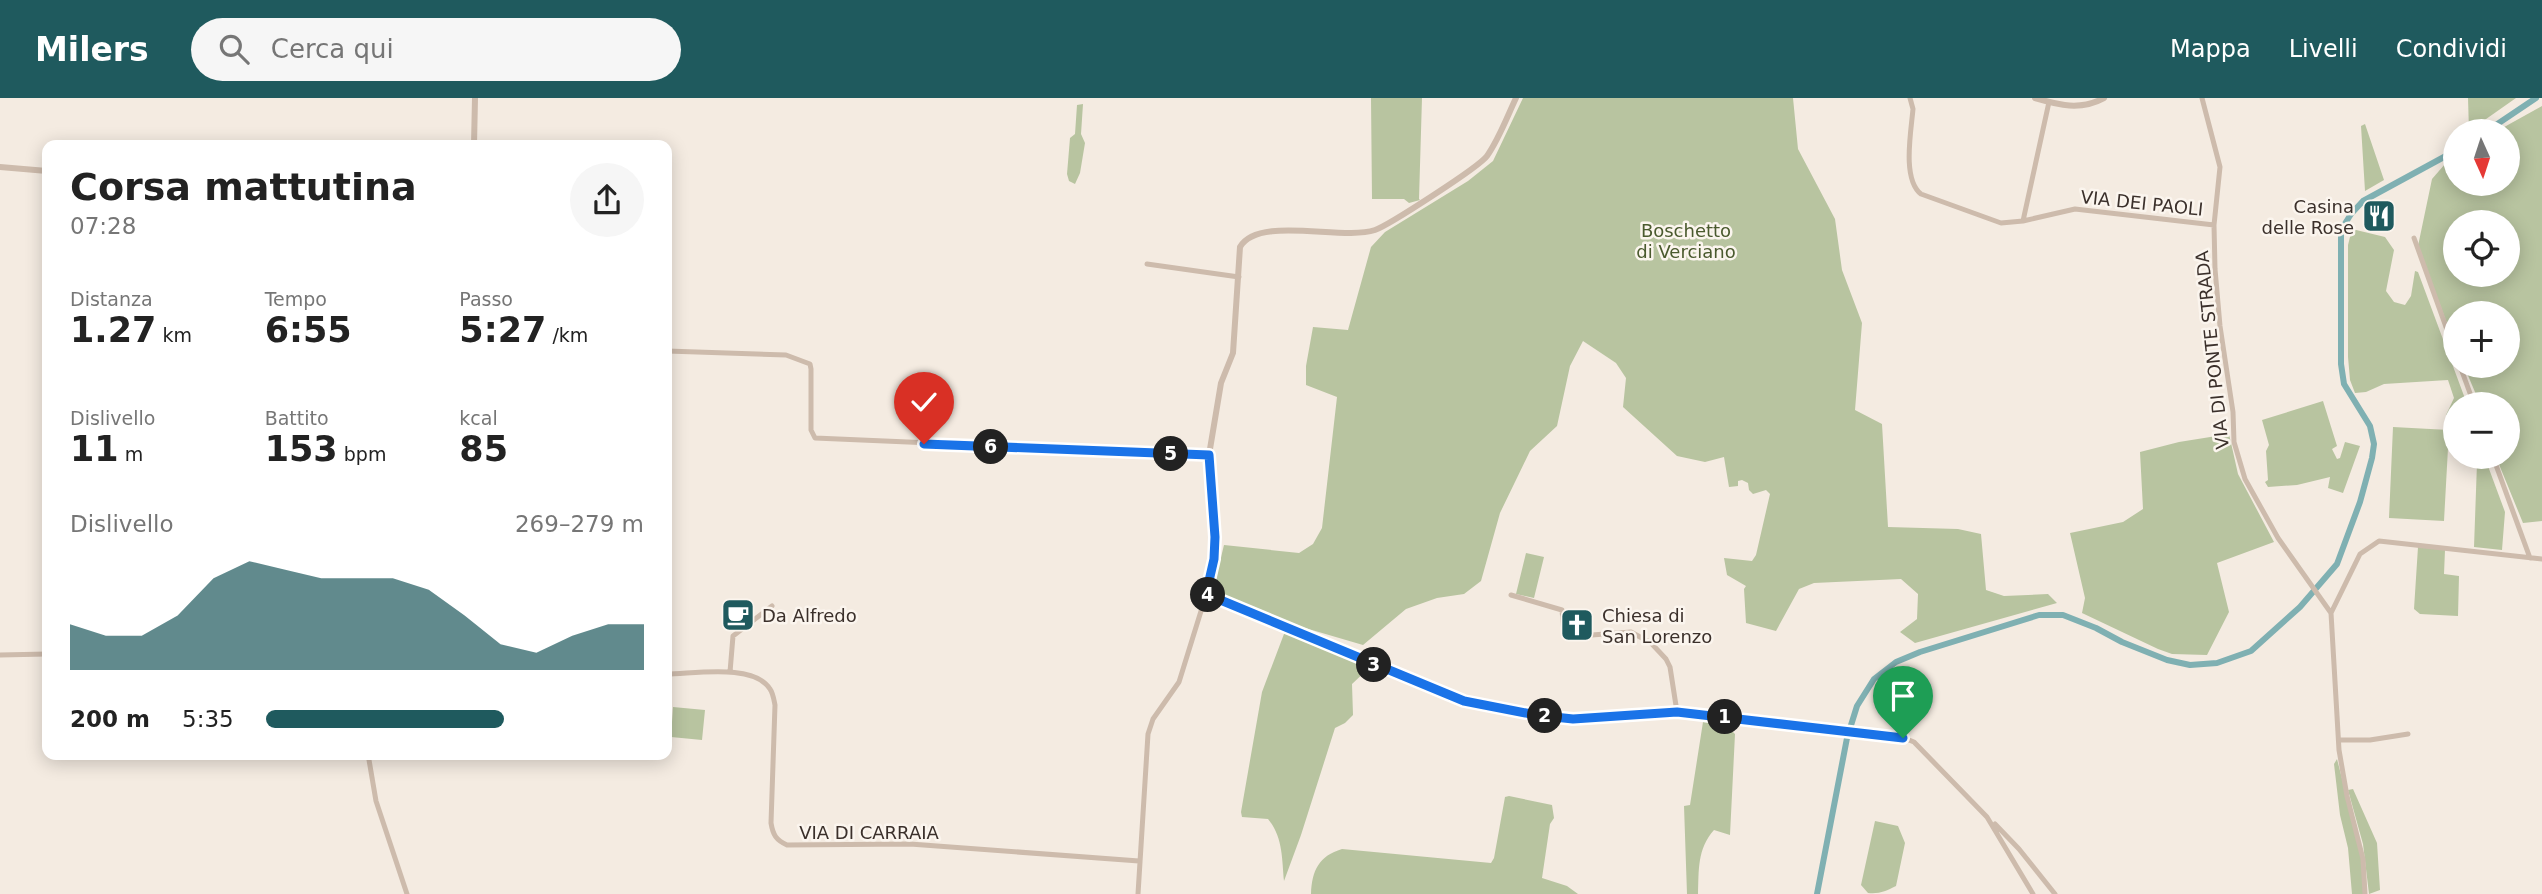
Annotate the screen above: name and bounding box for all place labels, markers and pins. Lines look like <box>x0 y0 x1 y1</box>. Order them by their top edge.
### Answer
place label: Casina delle Rose <box>2262 196 2354 238</box>
restaurant icon: Casina delle Rose <box>2360 197 2398 235</box>
pin <box>894 372 954 444</box>
pin: 6 <box>974 430 1009 464</box>
pin: 5 <box>1154 436 1188 472</box>
pin: 4 <box>1190 578 1226 612</box>
cafe icon: Da Alfredo <box>719 596 757 634</box>
place label: Da Alfredo <box>762 605 857 626</box>
place label: Chiesa di San Lorenzo <box>1602 605 1712 647</box>
church icon: Chiesa di San Lorenzo <box>1558 606 1596 644</box>
pin: 3 <box>1356 648 1392 682</box>
pin <box>1873 666 1933 738</box>
pin: 2 <box>1528 698 1562 734</box>
pin: 1 <box>1708 700 1742 734</box>

